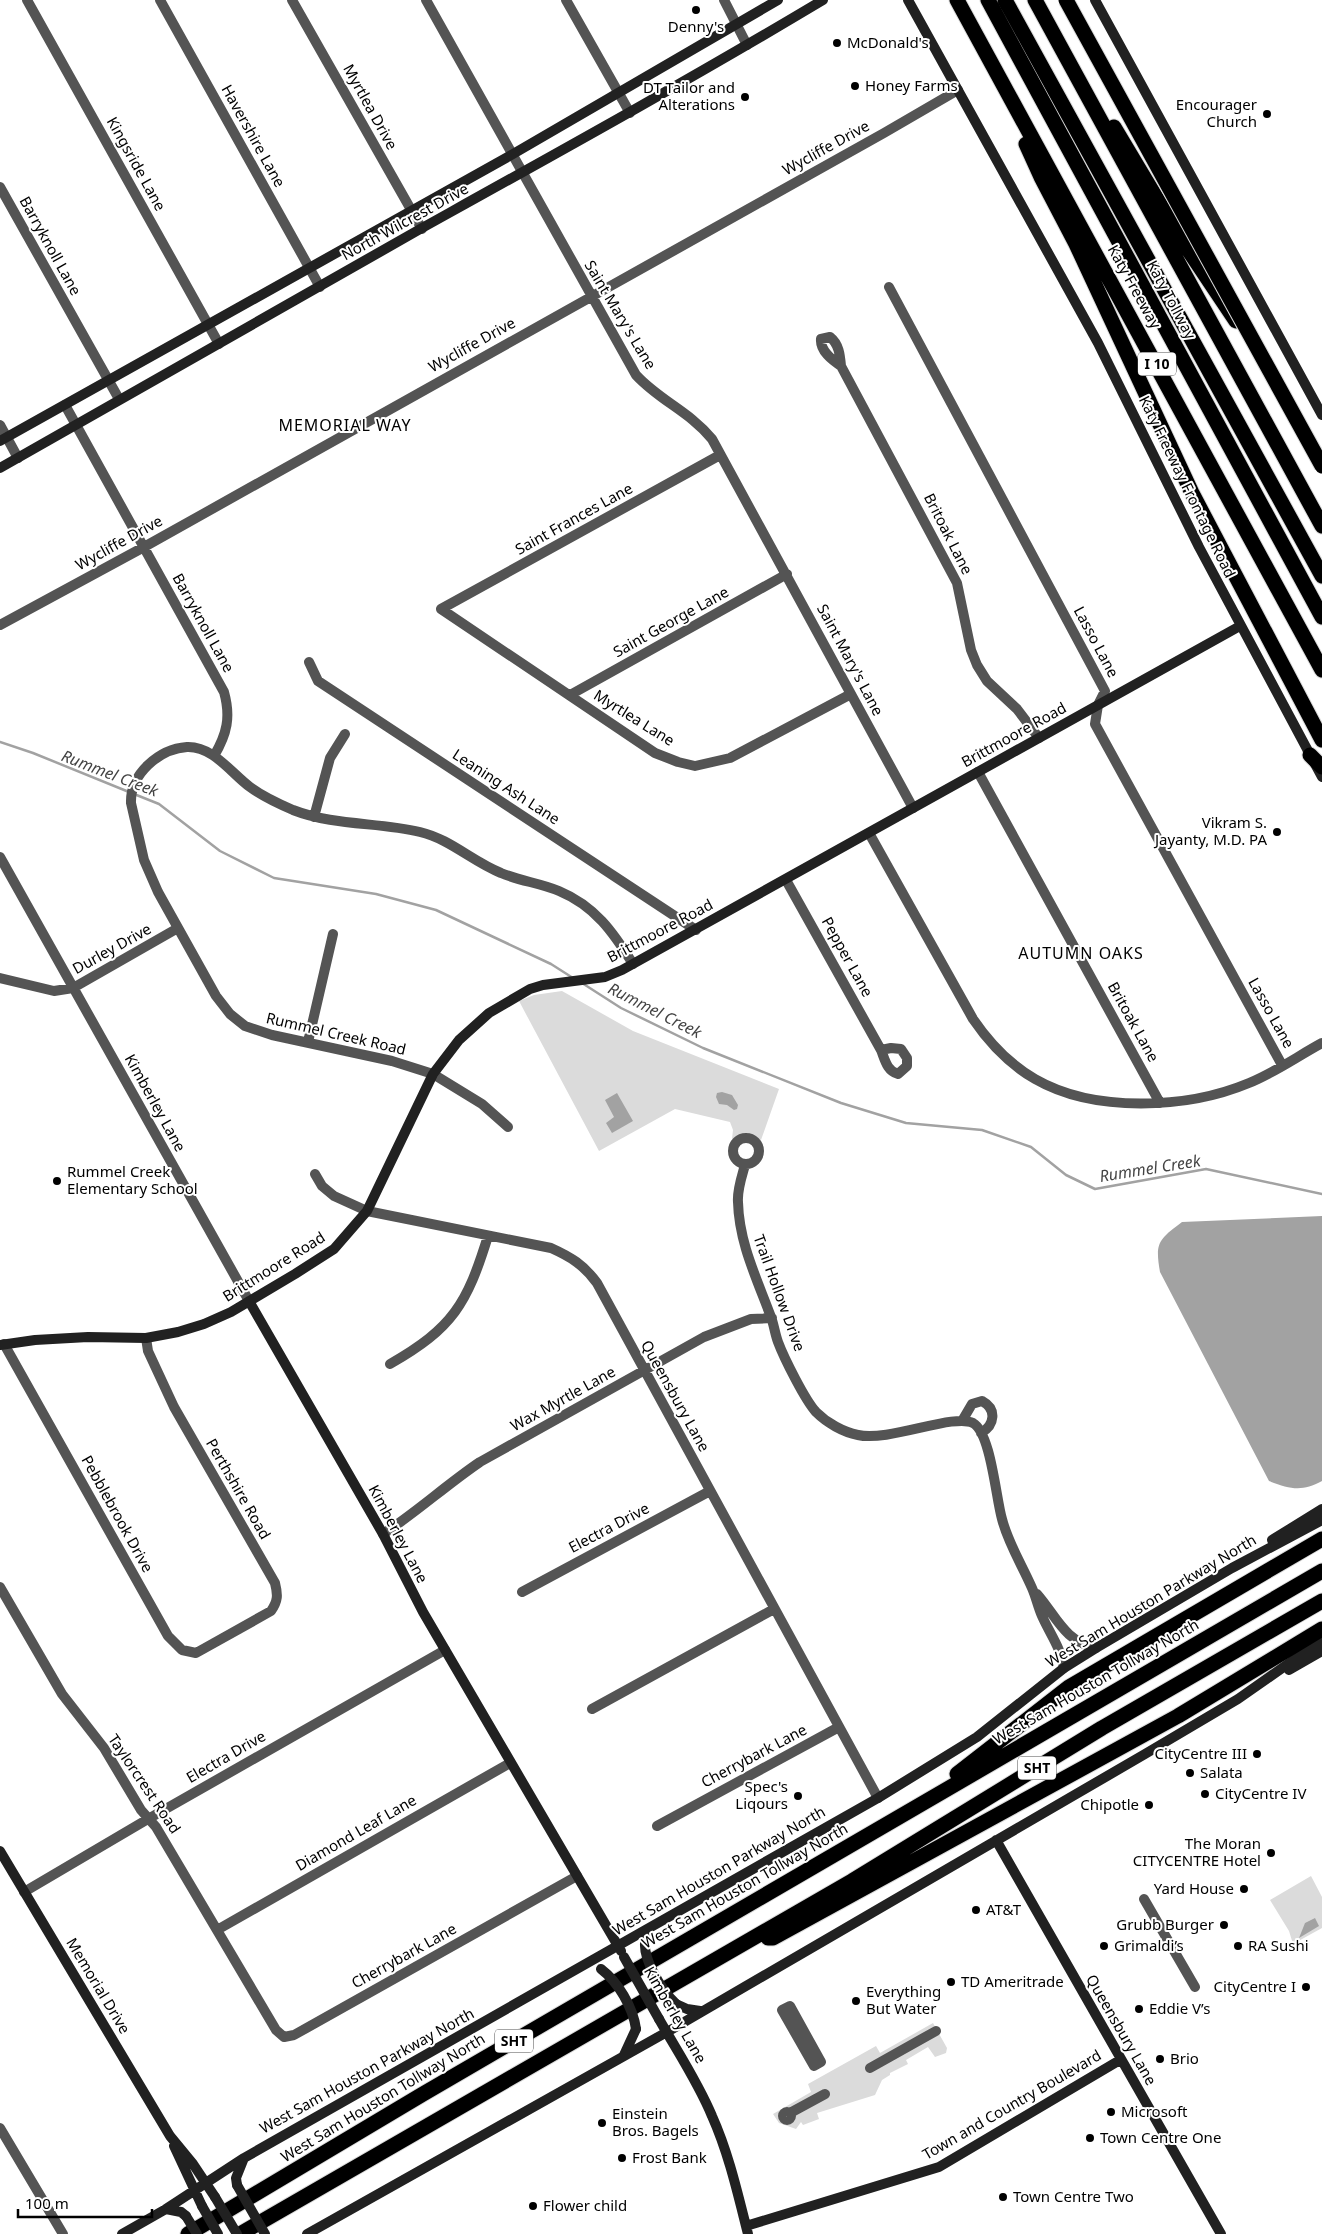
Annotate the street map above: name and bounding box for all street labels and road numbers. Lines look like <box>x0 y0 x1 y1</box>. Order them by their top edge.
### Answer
street label: Myrtlea Drive <box>339 60 403 153</box>
street label: Havershire Lane <box>217 81 290 190</box>
street label: Kingsride Lane <box>103 113 171 214</box>
street label: Wycliffe Drive <box>779 115 872 179</box>
street label: North Wilcrest Drive <box>338 178 472 264</box>
street label: Barryknoll Lane <box>15 192 86 299</box>
street label: Katy Freeway <box>1104 241 1166 332</box>
street label: Saint Mary's Lane <box>580 256 661 373</box>
street label: Katy Tollway <box>1143 257 1201 343</box>
street label: Wycliffe Drive <box>425 312 518 376</box>
road number: I 10 <box>1138 352 1176 376</box>
street label: Katy Freeway Frontage Road <box>1135 392 1241 581</box>
street label: Saint Frances Lane <box>511 478 636 559</box>
street label: Britoak Lane <box>920 490 978 578</box>
street label: Wycliffe Drive <box>72 510 165 574</box>
street label: Barryknoll Lane <box>168 569 239 676</box>
street label: Saint George Lane <box>609 581 732 661</box>
street label: Saint Mary's Lane <box>813 600 889 719</box>
street label: Lasso Lane <box>1070 603 1124 681</box>
street label: Myrtlea Lane <box>590 684 679 750</box>
street label: Brittmoore Road <box>957 697 1070 771</box>
street label: Leaning Ash Lane <box>449 744 564 828</box>
street label: Brittmoore Road <box>603 894 716 966</box>
street label: Pepper Lane <box>818 913 878 1000</box>
street label: Durley Drive <box>69 918 154 978</box>
street label: Lasso Lane <box>1244 974 1299 1051</box>
street label: Britoak Lane <box>1104 978 1164 1065</box>
street label: Rummel Creek Road <box>264 1007 408 1059</box>
street label: Kimberley Lane <box>121 1050 191 1155</box>
street label: Brittmoore Road <box>219 1227 328 1306</box>
street label: Trail Hollow Drive <box>750 1231 810 1354</box>
street label: Queensbury Lane <box>637 1336 715 1455</box>
street label: Wax Myrtle Lane <box>506 1361 619 1435</box>
street label: Perthshire Road <box>202 1435 276 1542</box>
street label: Pebblebrook Drive <box>77 1452 158 1575</box>
street label: Kimberley Lane <box>365 1481 433 1586</box>
street label: Electra Drive <box>565 1497 652 1557</box>
street label: West Sam Houston Parkway North <box>1041 1529 1259 1671</box>
street label: West Sam Houston Tollway North <box>989 1614 1202 1748</box>
street label: Cherrybark Lane <box>697 1719 810 1791</box>
street label: Electra Drive <box>182 1725 269 1787</box>
street label: Taylorcrest Road <box>104 1730 186 1837</box>
road number: SHT <box>1018 1756 1056 1780</box>
street label: Diamond Leaf Lane <box>291 1789 420 1875</box>
street label: West Sam Houston Parkway North <box>609 1801 828 1939</box>
street label: West Sam Houston Tollway North <box>638 1818 851 1952</box>
street label: Cherrybark Lane <box>347 1918 460 1992</box>
street label: Memorial Drive <box>62 1934 135 2037</box>
street label: Kimberley Lane <box>640 1962 712 2067</box>
street label: Queensbury Lane <box>1082 1971 1162 2088</box>
street label: West Sam Houston Parkway North <box>256 2003 477 2138</box>
street label: West Sam Houston Tollway North <box>277 2028 488 2166</box>
road number: SHT <box>495 2030 533 2052</box>
street label: Town and Country Boulevard <box>918 2045 1105 2164</box>

